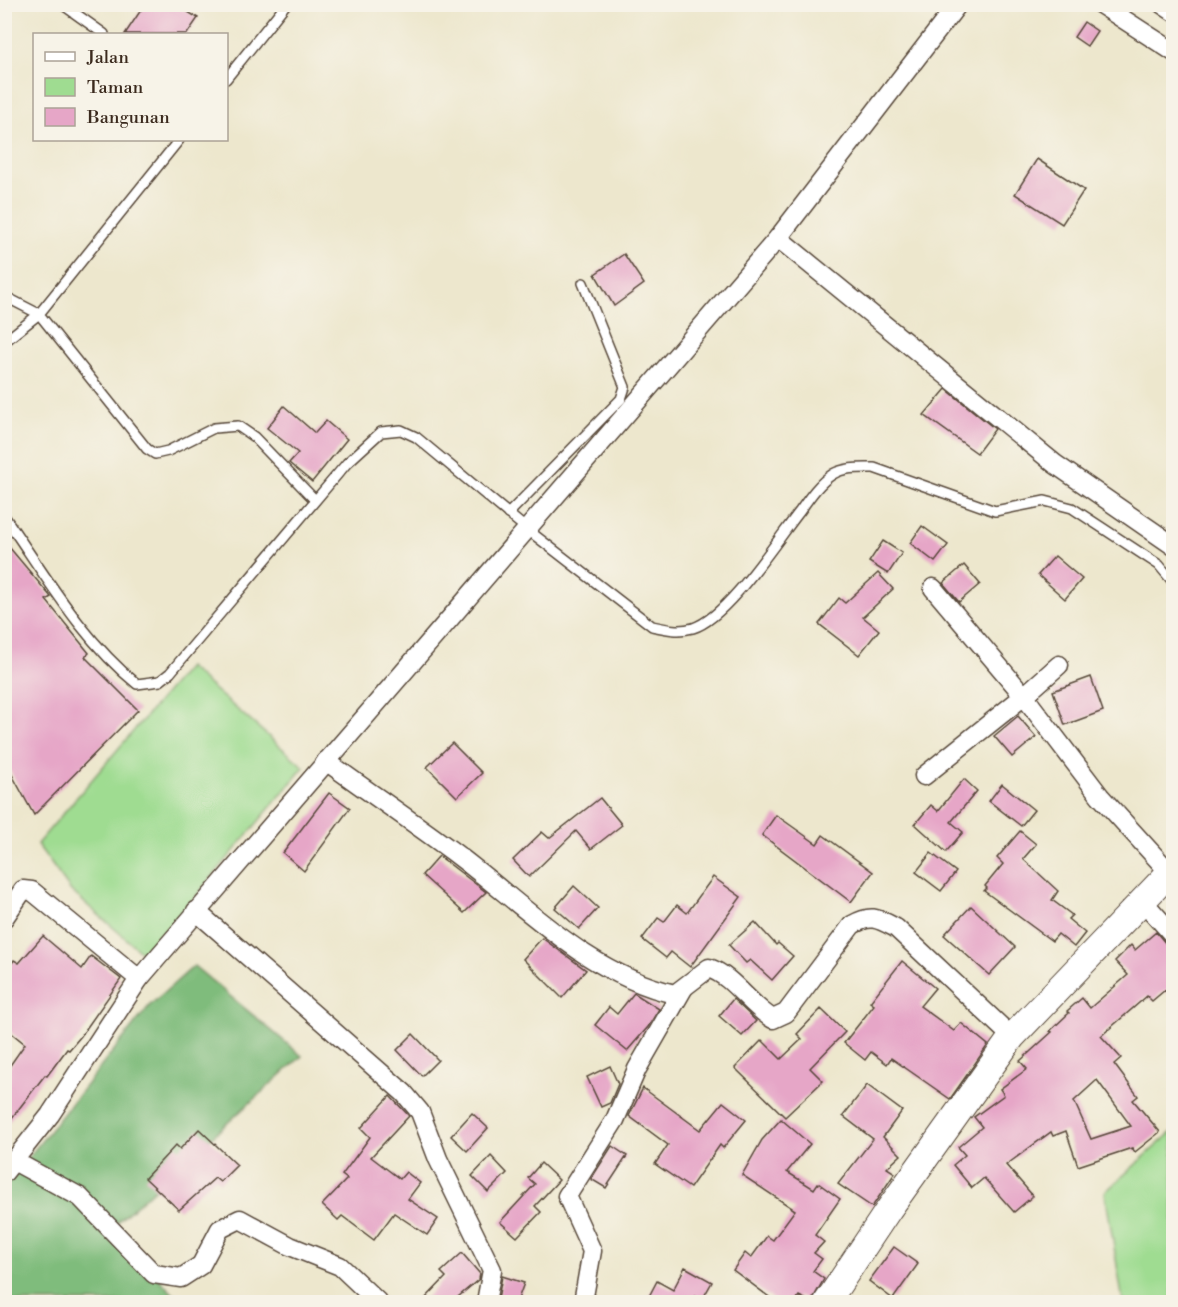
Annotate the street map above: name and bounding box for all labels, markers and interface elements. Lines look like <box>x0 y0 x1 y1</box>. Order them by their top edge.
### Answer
legend <box>33 33 228 141</box>
text: Jalan <box>86 46 129 69</box>
text: Taman <box>87 76 144 99</box>
text: Bangunan <box>86 106 170 129</box>

